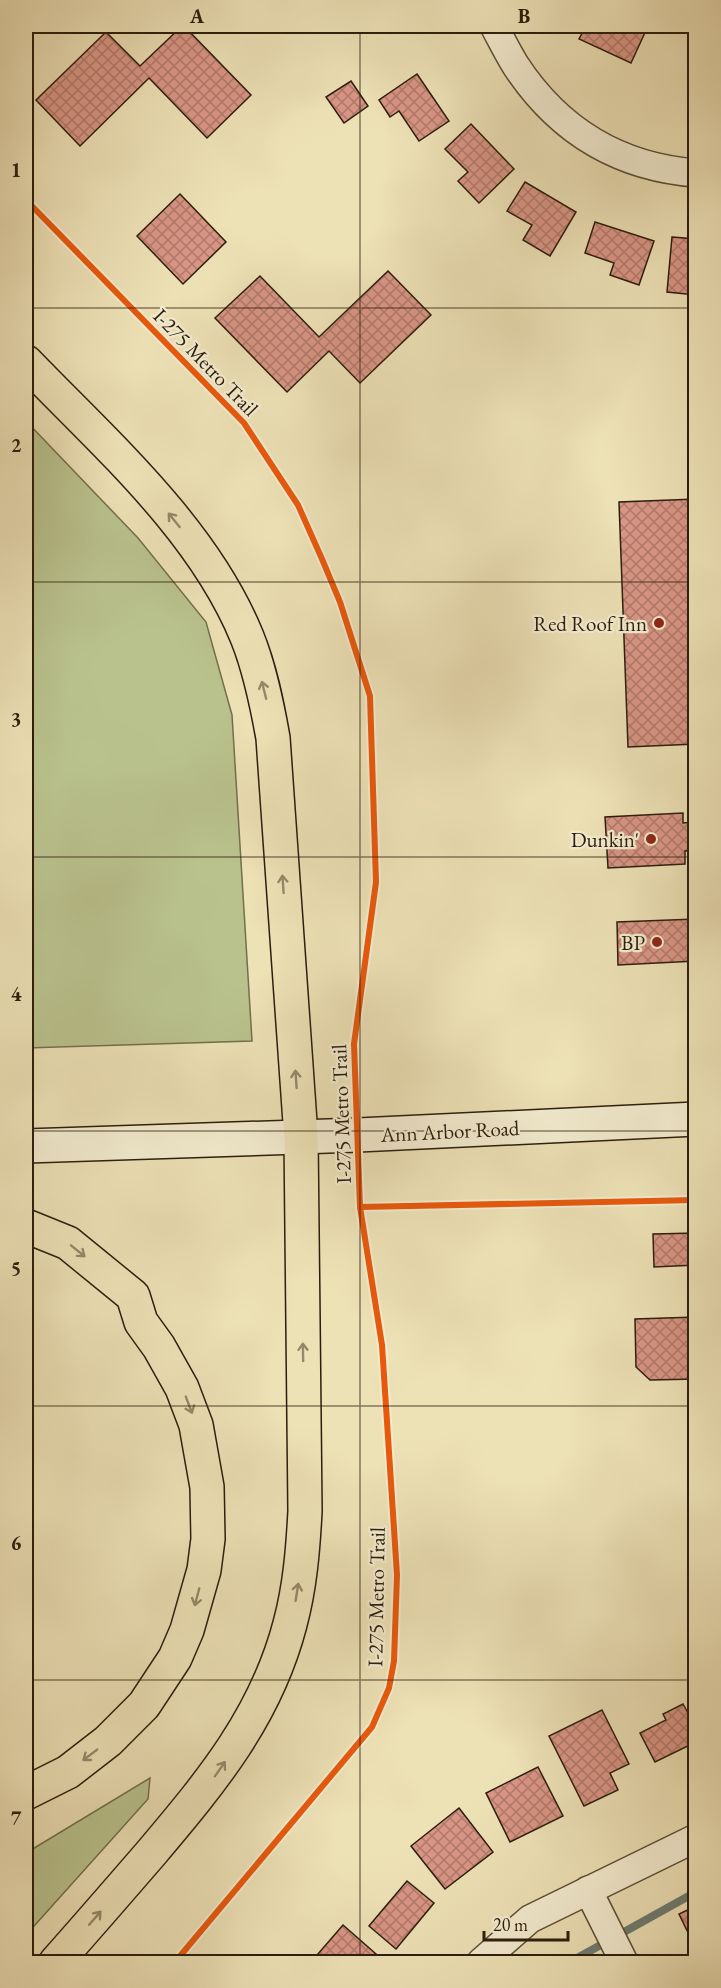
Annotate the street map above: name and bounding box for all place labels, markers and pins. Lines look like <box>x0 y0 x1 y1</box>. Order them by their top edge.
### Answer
place label: Red Roof Inn <box>533 610 647 637</box>
marker: Red Roof Inn <box>652 616 666 630</box>
place label: Dunkin' <box>571 826 639 853</box>
marker: Dunkin' <box>644 832 658 846</box>
place label: BP <box>621 929 645 956</box>
marker: BP <box>650 935 664 949</box>

